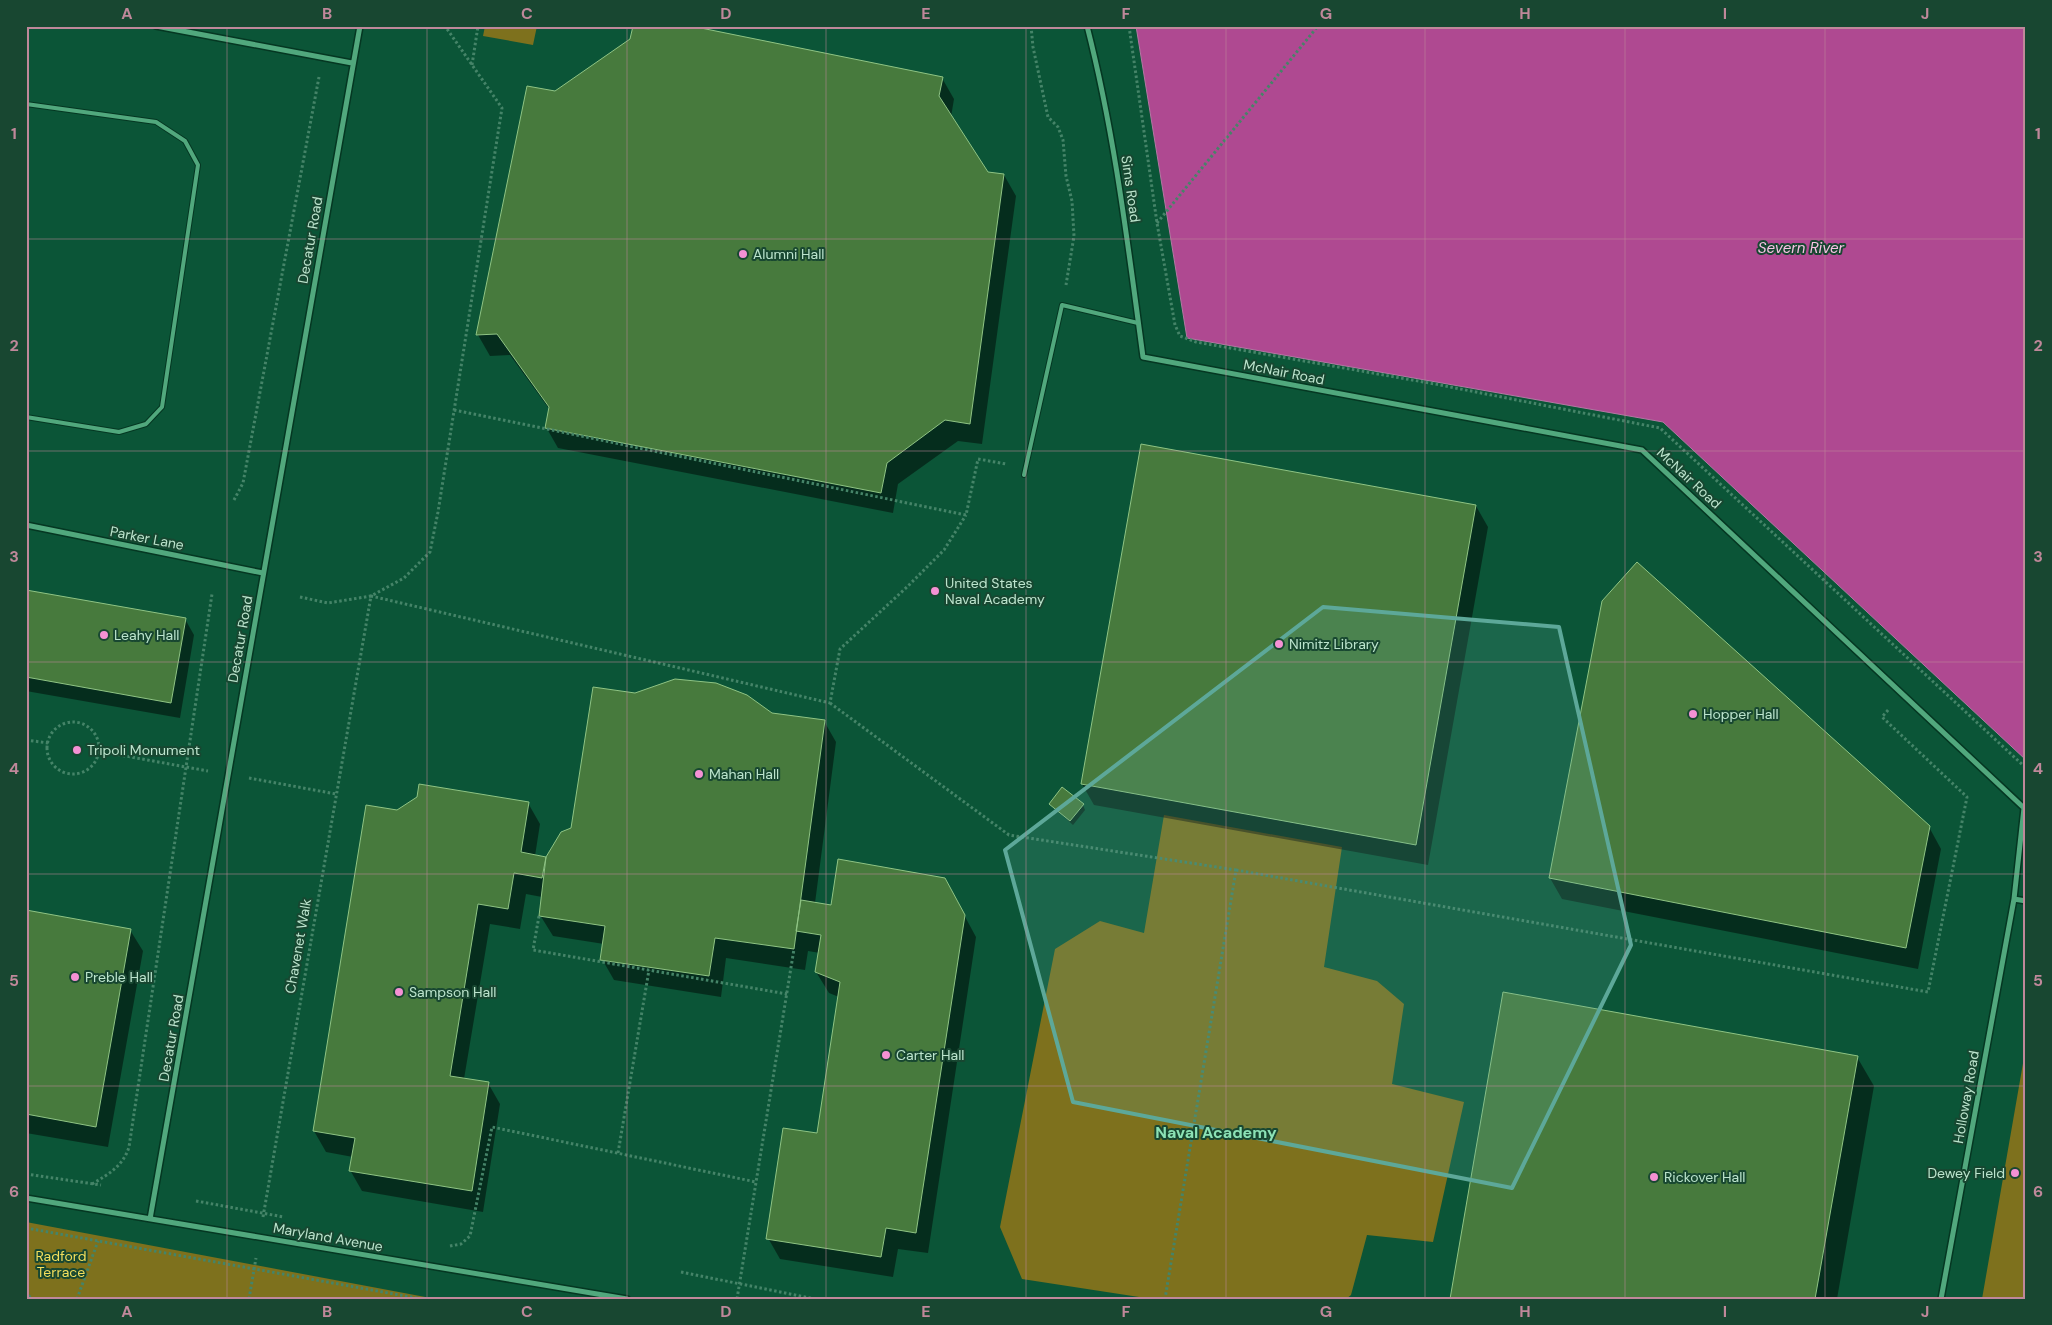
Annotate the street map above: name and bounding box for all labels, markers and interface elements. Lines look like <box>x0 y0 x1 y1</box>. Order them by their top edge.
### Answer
text: A <box>121 3 133 24</box>
text: B <box>322 3 332 24</box>
text: C <box>521 3 533 24</box>
text: D <box>720 3 732 24</box>
text: E <box>921 3 931 24</box>
text: F <box>1122 3 1131 24</box>
text: G <box>1320 3 1332 24</box>
text: H <box>1519 3 1531 24</box>
text: I <box>1723 3 1727 24</box>
text: J <box>1921 3 1929 24</box>
text: 1 <box>11 123 17 144</box>
text: 1 <box>2035 123 2041 144</box>
street label: Sims Road <box>1117 154 1145 224</box>
street label: Decatur Road <box>293 195 327 285</box>
water label: Severn River <box>1758 238 1845 258</box>
place label: Alumni Hall <box>753 245 824 263</box>
marker: Alumni Hall <box>737 248 749 260</box>
text: 2 <box>9 335 19 356</box>
text: 2 <box>2033 335 2043 356</box>
street label: McNair Road <box>1242 355 1326 389</box>
street label: McNair Road <box>1653 443 1725 513</box>
street label: Parker Lane <box>108 522 186 554</box>
text: 3 <box>9 546 19 567</box>
text: 3 <box>2033 546 2043 567</box>
place label: United States Naval Academy <box>945 574 1045 608</box>
marker: United States Naval Academy <box>929 585 941 597</box>
street label: Decatur Road <box>223 594 257 684</box>
place label: Leahy Hall <box>114 626 179 644</box>
marker: Leahy Hall <box>98 629 110 641</box>
place label: Nimitz Library <box>1289 635 1379 653</box>
marker: Nimitz Library <box>1273 638 1285 650</box>
place label: Hopper Hall <box>1703 705 1779 723</box>
marker: Hopper Hall <box>1687 708 1699 720</box>
place label: Tripoli Monument <box>87 741 200 759</box>
marker: Tripoli Monument <box>71 744 83 756</box>
text: 4 <box>9 758 19 779</box>
text: 4 <box>2033 758 2043 779</box>
place label: Mahan Hall <box>709 765 779 783</box>
marker: Mahan Hall <box>693 768 705 780</box>
street label: Chavenet Walk <box>281 897 315 995</box>
place label: Preble Hall <box>85 968 153 986</box>
text: 5 <box>9 970 19 991</box>
text: 5 <box>2033 970 2043 991</box>
marker: Preble Hall <box>69 971 81 983</box>
place label: Sampson Hall <box>409 983 496 1001</box>
marker: Sampson Hall <box>393 986 405 998</box>
street label: Decatur Road <box>154 993 188 1083</box>
place label: Carter Hall <box>896 1046 964 1064</box>
marker: Carter Hall <box>880 1049 892 1061</box>
street label: Holloway Road <box>1949 1049 1983 1145</box>
district label: Naval Academy <box>1155 1122 1277 1143</box>
place label: Dewey Field <box>1927 1164 2005 1182</box>
marker: Dewey Field <box>2009 1167 2021 1179</box>
place label: Rickover Hall <box>1664 1168 1745 1186</box>
marker: Rickover Hall <box>1648 1171 1660 1183</box>
text: 6 <box>9 1181 19 1202</box>
text: 6 <box>2033 1181 2043 1202</box>
street label: Maryland Avenue <box>272 1218 384 1256</box>
park label: Radford Terrace <box>36 1247 87 1281</box>
text: A <box>121 1301 133 1322</box>
text: B <box>322 1301 332 1322</box>
text: C <box>521 1301 533 1322</box>
text: D <box>720 1301 732 1322</box>
text: E <box>921 1301 931 1322</box>
text: F <box>1122 1301 1131 1322</box>
text: G <box>1320 1301 1332 1322</box>
text: H <box>1519 1301 1531 1322</box>
text: I <box>1723 1301 1727 1322</box>
text: J <box>1921 1301 1929 1322</box>

